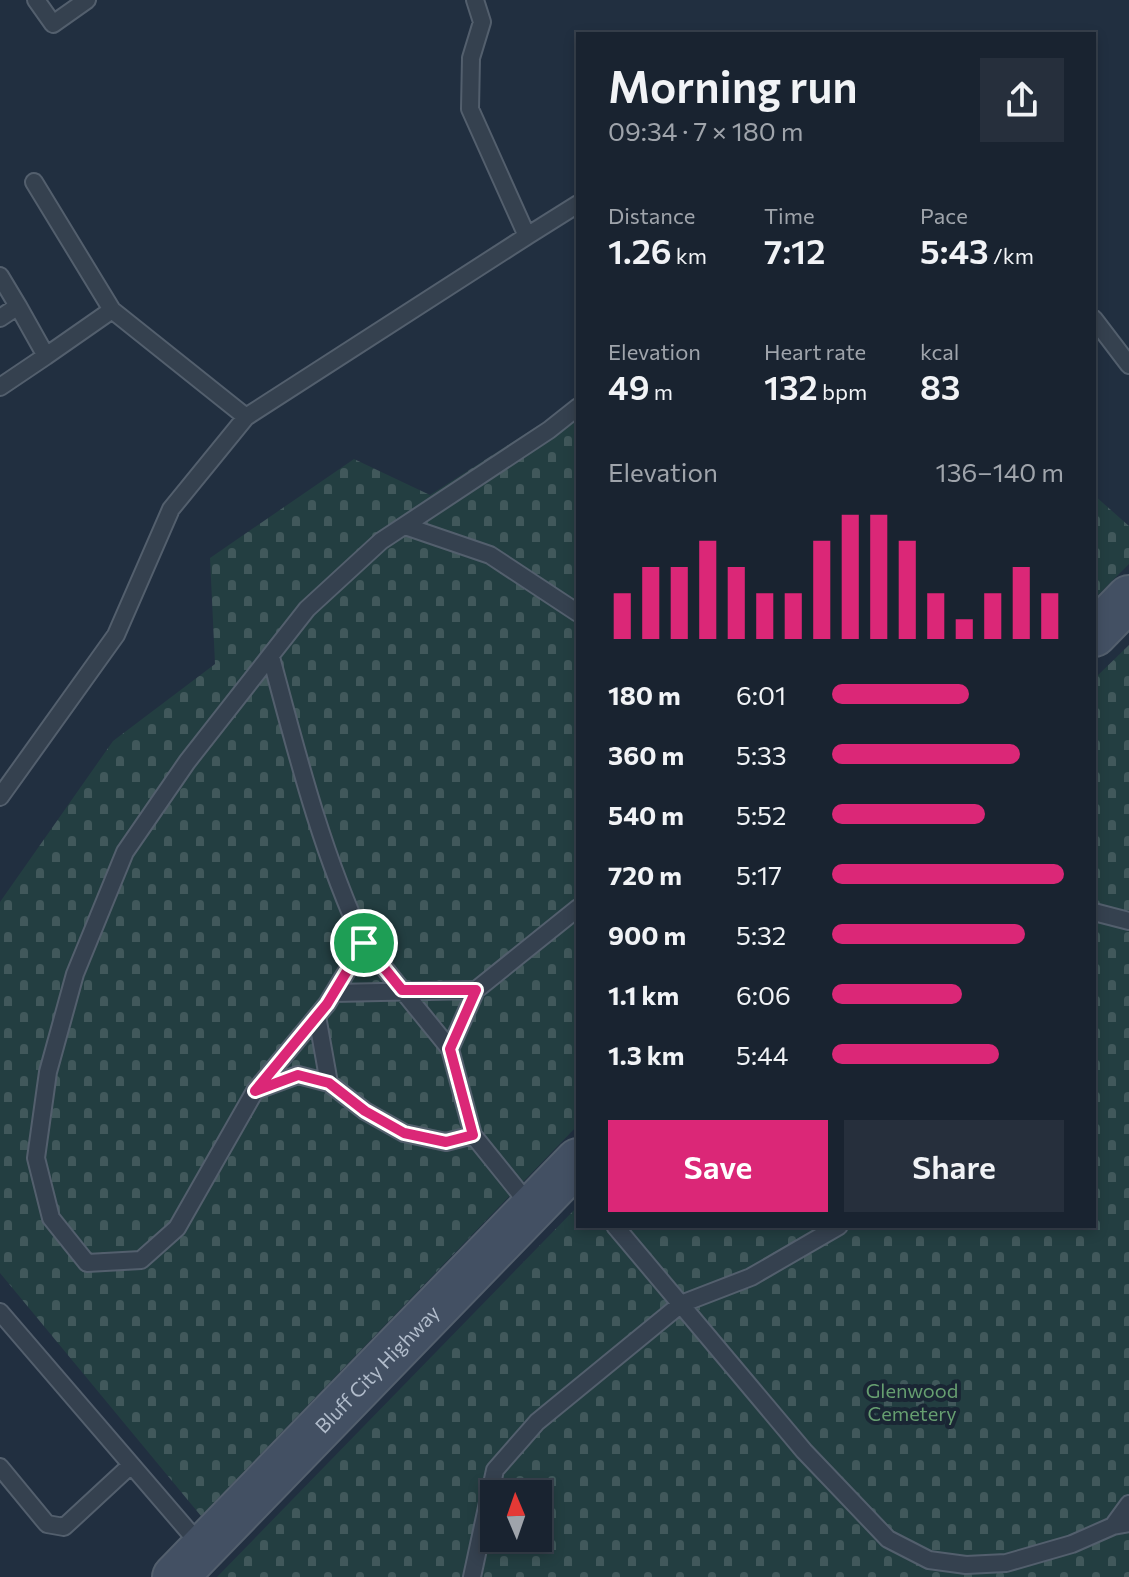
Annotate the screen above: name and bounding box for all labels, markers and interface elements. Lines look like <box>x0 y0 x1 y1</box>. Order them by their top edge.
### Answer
text: Morning run <box>608 58 858 112</box>
button: share <box>980 58 1064 142</box>
text: 09:34 · 7 × 180 m <box>608 115 803 146</box>
text: Distance <box>608 202 695 229</box>
text: Time <box>764 202 815 229</box>
text: Pace <box>920 202 968 229</box>
text: 1.26 <box>608 229 672 271</box>
text: 7:12 <box>764 229 825 271</box>
text: 5:43 <box>920 229 989 271</box>
text: km <box>672 242 707 269</box>
text: /km <box>989 242 1034 269</box>
text: Elevation <box>608 338 701 365</box>
text: Heart rate <box>764 338 866 365</box>
text: kcal <box>920 338 959 365</box>
text: 49 <box>608 365 650 407</box>
text: 132 <box>764 365 818 407</box>
text: 83 <box>920 365 960 407</box>
text: m <box>650 378 673 405</box>
text: bpm <box>818 378 867 405</box>
text: Elevation <box>608 456 718 487</box>
text: 136–140 m <box>936 456 1064 487</box>
text: 180 m <box>608 679 681 710</box>
text: 6:01 <box>736 679 786 710</box>
text: 360 m <box>608 739 684 770</box>
text: 5:33 <box>736 739 787 770</box>
text: 540 m <box>608 799 684 830</box>
text: 5:52 <box>736 799 786 830</box>
text: 720 m <box>608 859 682 890</box>
text: 5:17 <box>736 859 782 890</box>
pin <box>330 909 398 977</box>
text: 900 m <box>608 919 686 950</box>
text: 5:32 <box>736 919 786 950</box>
icon: arrive <box>342 921 386 965</box>
text: 1.1 km <box>608 979 679 1010</box>
text: 6:06 <box>736 979 791 1010</box>
text: 1.3 km <box>608 1039 684 1070</box>
text: 5:44 <box>736 1039 788 1070</box>
button: Save <box>608 1120 828 1212</box>
button: Share <box>844 1120 1064 1212</box>
street label: Bluff City Highway <box>310 1300 444 1437</box>
park label: Glenwood Cemetery <box>866 1378 958 1425</box>
north arrow <box>480 1480 552 1552</box>
map controls <box>480 1480 552 1552</box>

